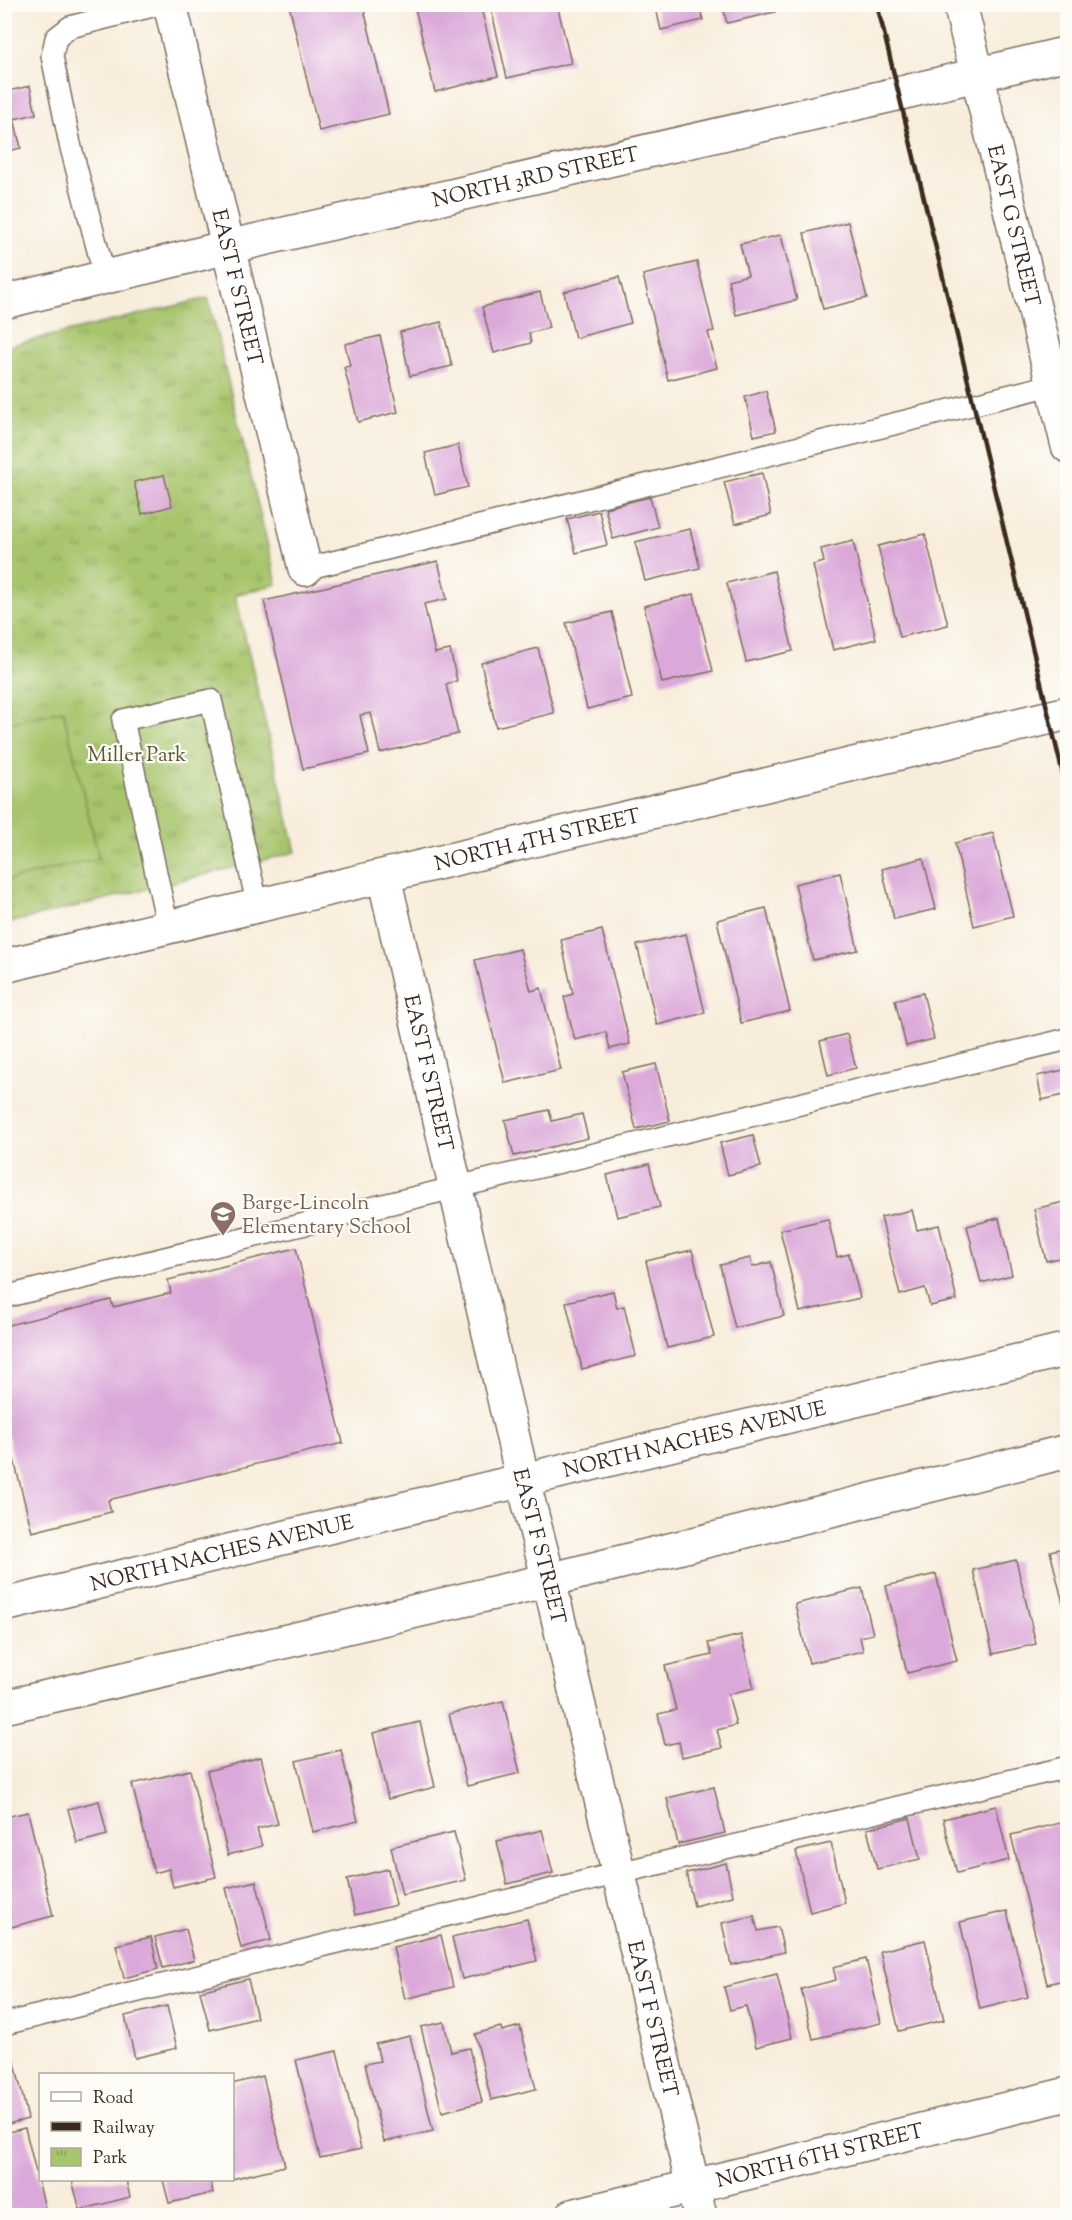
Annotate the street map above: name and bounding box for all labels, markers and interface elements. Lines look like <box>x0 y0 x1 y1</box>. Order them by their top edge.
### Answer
street label: NORTH 3RD STREET <box>430 140 642 217</box>
street label: EAST G STREET <box>978 142 1046 310</box>
street label: EAST F STREET <box>203 206 269 369</box>
park label: Miller Park <box>87 741 187 771</box>
street label: NORTH 4TH STREET <box>432 802 644 880</box>
street label: EAST F STREET <box>395 992 460 1155</box>
place label: Barge-Lincoln Elementary School <box>242 1189 412 1243</box>
school or university icon: Barge-Lincoln Elementary School <box>208 1199 238 1237</box>
street label: NORTH NACHES AVENUE <box>560 1395 830 1487</box>
street label: EAST F STREET <box>504 1466 572 1628</box>
street label: NORTH NACHES AVENUE <box>88 1508 357 1601</box>
street label: EAST F STREET <box>618 1938 684 2101</box>
legend <box>39 2073 234 2181</box>
text: Road <box>93 2086 133 2112</box>
text: Railway <box>93 2116 155 2142</box>
street label: NORTH 6TH STREET <box>713 2117 927 2197</box>
text: Park <box>93 2146 128 2172</box>

